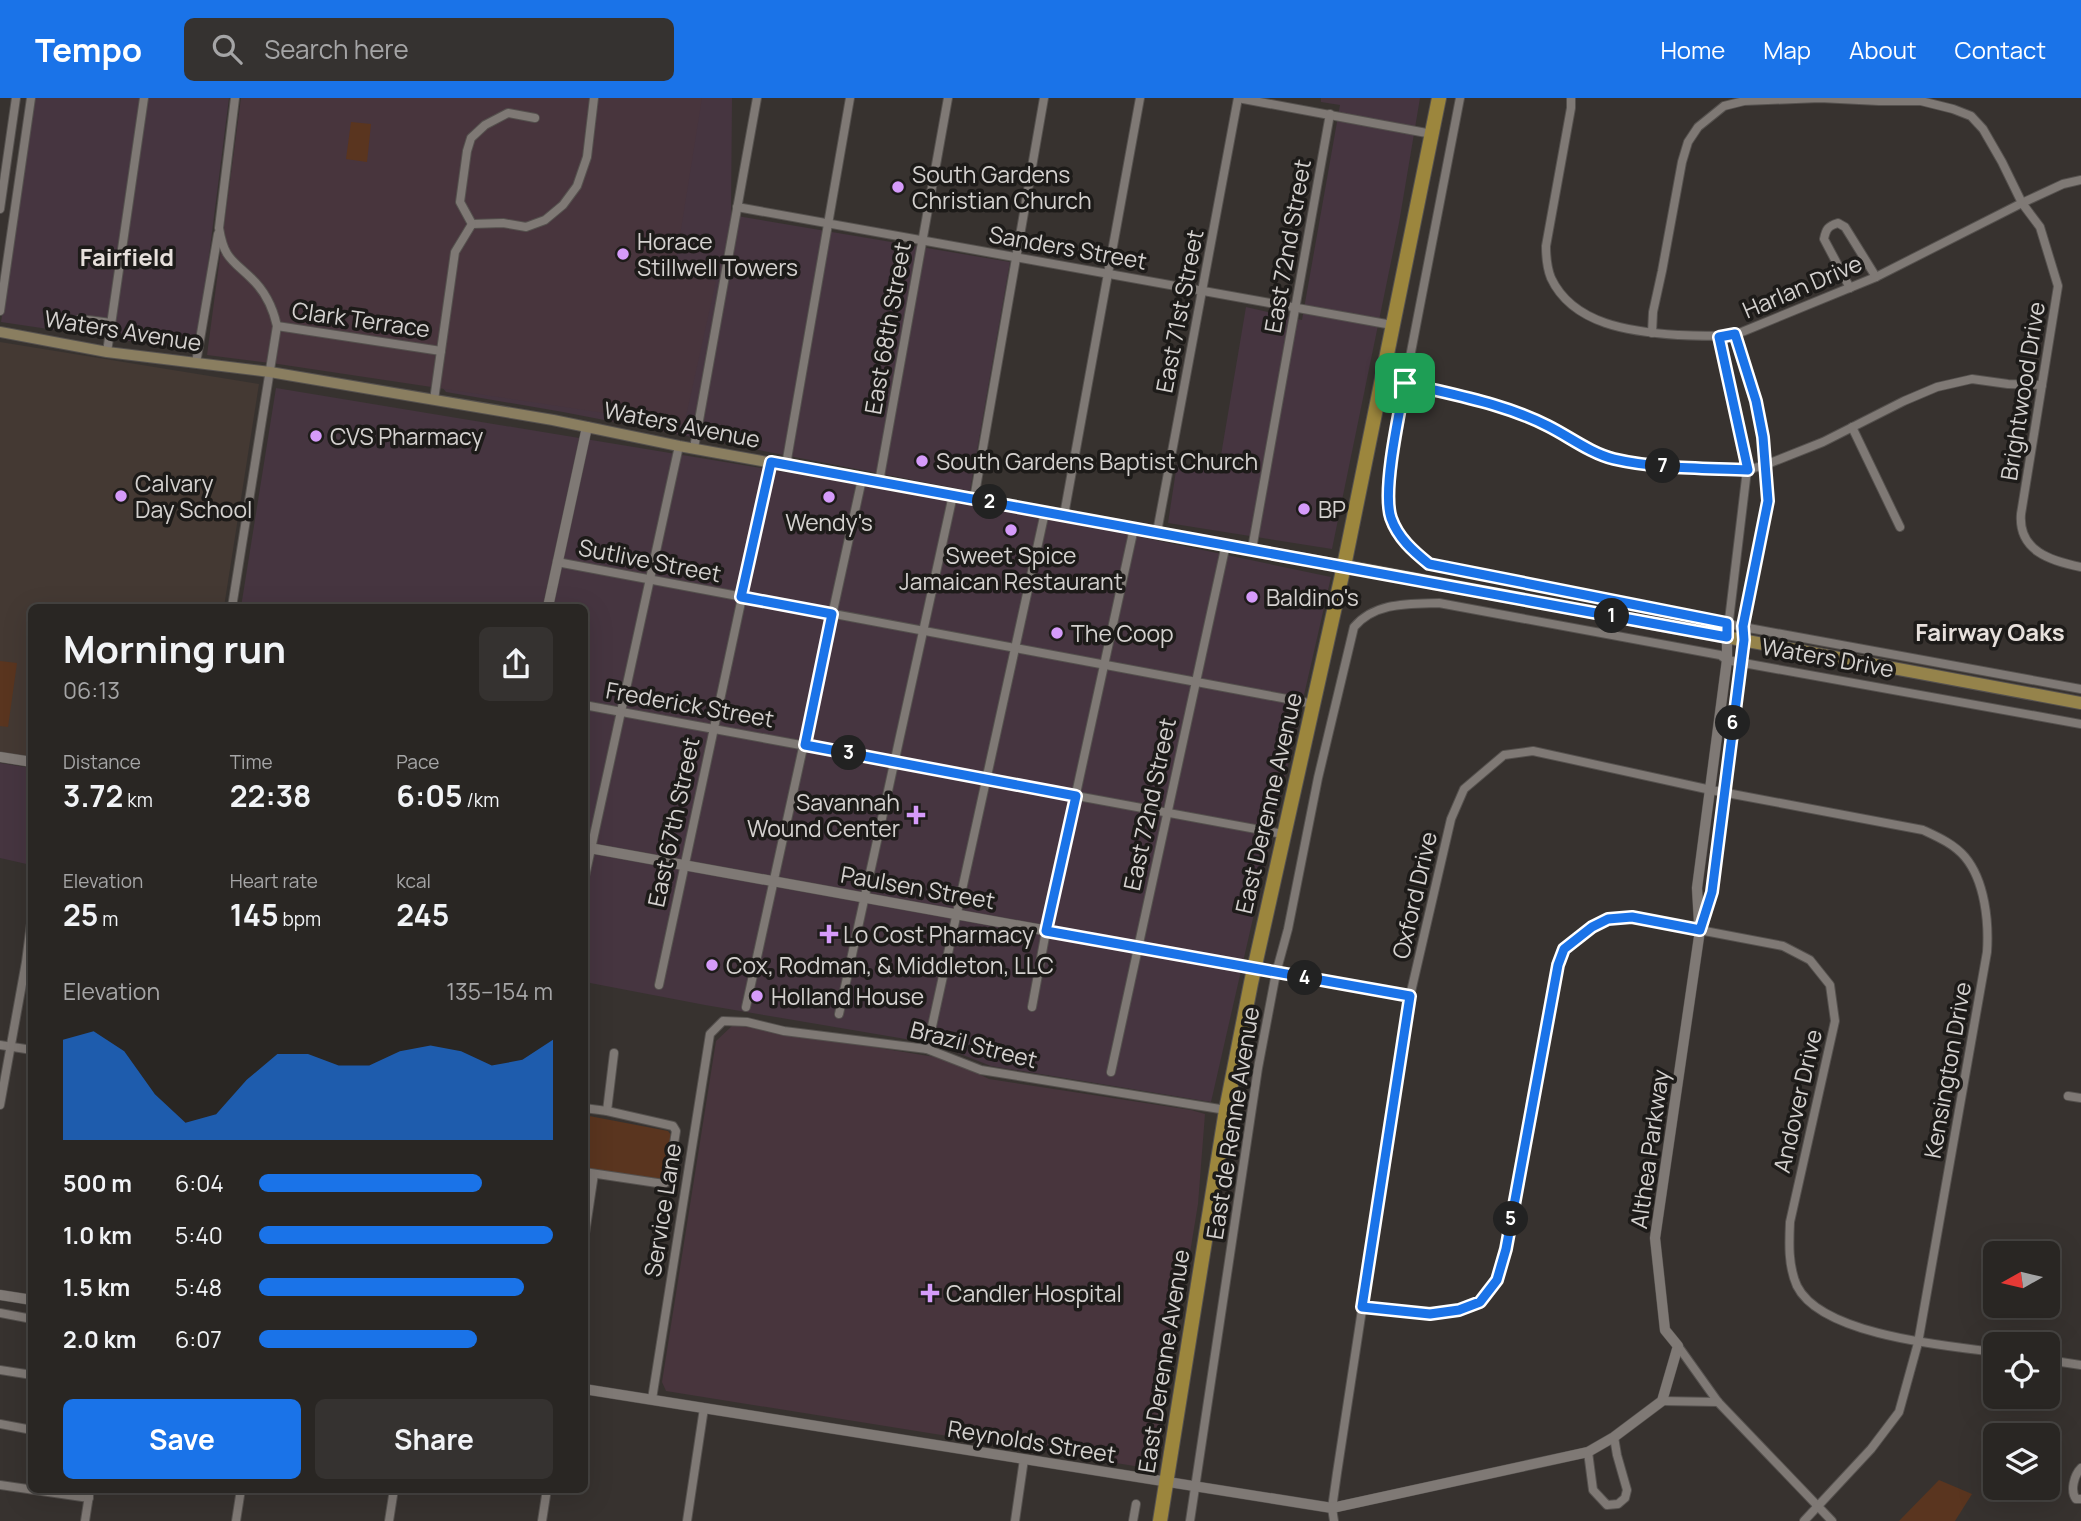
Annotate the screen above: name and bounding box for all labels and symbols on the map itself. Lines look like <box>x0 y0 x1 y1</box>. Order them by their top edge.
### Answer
street label: East 72nd Street <box>1256 157 1318 335</box>
place label: South Gardens Christian Church <box>912 158 1092 216</box>
marker: South Gardens Christian Church <box>890 179 906 195</box>
street label: Sanders Street <box>987 217 1149 277</box>
place label: Horace Stillwell Towers <box>637 225 798 283</box>
street label: East 71st Street <box>1147 227 1211 395</box>
street label: East 68th Street <box>856 239 918 417</box>
district label: Fairfield <box>80 240 174 273</box>
marker: Horace Stillwell Towers <box>615 246 631 262</box>
street label: Harlan Drive <box>1737 246 1867 326</box>
street label: Clark Terrace <box>290 293 432 345</box>
street label: Brightwood Drive <box>1992 299 2052 483</box>
street label: Waters Avenue <box>42 302 204 358</box>
pin <box>1375 353 1435 413</box>
street label: Waters Avenue <box>601 393 763 455</box>
place label: CVS Pharmacy <box>330 420 484 452</box>
marker: CVS Pharmacy <box>308 428 324 444</box>
place label: South Gardens Baptist Church <box>936 445 1258 477</box>
pin: 7 <box>1646 448 1680 484</box>
marker: South Gardens Baptist Church <box>914 453 930 469</box>
place label: Calvary Day School <box>135 467 252 525</box>
pin: 2 <box>972 484 1007 520</box>
marker: Calvary Day School <box>113 488 129 504</box>
marker: Wendy's <box>821 489 837 505</box>
place label: BP <box>1318 493 1346 525</box>
marker: BP <box>1296 501 1312 517</box>
place label: Wendy's <box>785 506 873 538</box>
marker: Sweet Spice Jamaican Restaurant <box>1003 522 1019 538</box>
street label: Sutlive Street <box>576 530 724 590</box>
place label: Sweet Spice Jamaican Restaurant <box>899 539 1123 597</box>
place label: Baldino's <box>1266 581 1359 613</box>
marker: Baldino's <box>1244 589 1260 605</box>
pin: 1 <box>1594 598 1630 634</box>
district label: Fairway Oaks <box>1915 615 2065 648</box>
place label: The Coop <box>1071 617 1174 649</box>
marker: The Coop <box>1049 625 1065 641</box>
street label: Waters Drive <box>1759 630 1897 684</box>
street label: Frederick Street <box>603 673 777 735</box>
street label: East Derenne Avenue <box>1227 689 1309 917</box>
pin: 6 <box>1716 706 1750 740</box>
street label: East 72nd Street <box>1115 715 1183 893</box>
street label: East 67th Street <box>639 734 707 910</box>
pin: 3 <box>832 736 866 770</box>
place label: Savannah Wound Center <box>747 786 900 844</box>
marker: Savannah Wound Center <box>906 805 926 825</box>
street label: Oxford Drive <box>1384 828 1444 962</box>
street label: Paulsen Street <box>838 858 998 916</box>
place label: Lo Cost Pharmacy <box>843 918 1034 950</box>
marker: Lo Cost Pharmacy <box>821 926 837 942</box>
place label: Cox, Rodman, & Middleton, LLC <box>726 949 1054 981</box>
marker: Cox, Rodman, & Middleton, LLC <box>704 957 720 973</box>
pin: 4 <box>1288 960 1322 996</box>
street label: Kensington Drive <box>1916 979 1978 1161</box>
place label: Holland House <box>771 980 924 1012</box>
marker: Holland House <box>749 988 765 1004</box>
street label: East de Renne Avenue <box>1198 1004 1266 1242</box>
street label: Brazil Street <box>907 1013 1041 1075</box>
street label: Andover Drive <box>1765 1026 1829 1176</box>
street label: Althea Parkway <box>1622 1067 1676 1231</box>
street label: Service Lane <box>636 1141 688 1279</box>
pin: 5 <box>1494 1202 1528 1236</box>
north arrow <box>1983 1241 2060 1318</box>
street label: East Derenne Avenue <box>1130 1247 1196 1475</box>
place label: Candler Hospital <box>946 1277 1122 1309</box>
marker: Candler Hospital <box>920 1283 940 1303</box>
street label: Reynolds Street <box>945 1412 1119 1470</box>

